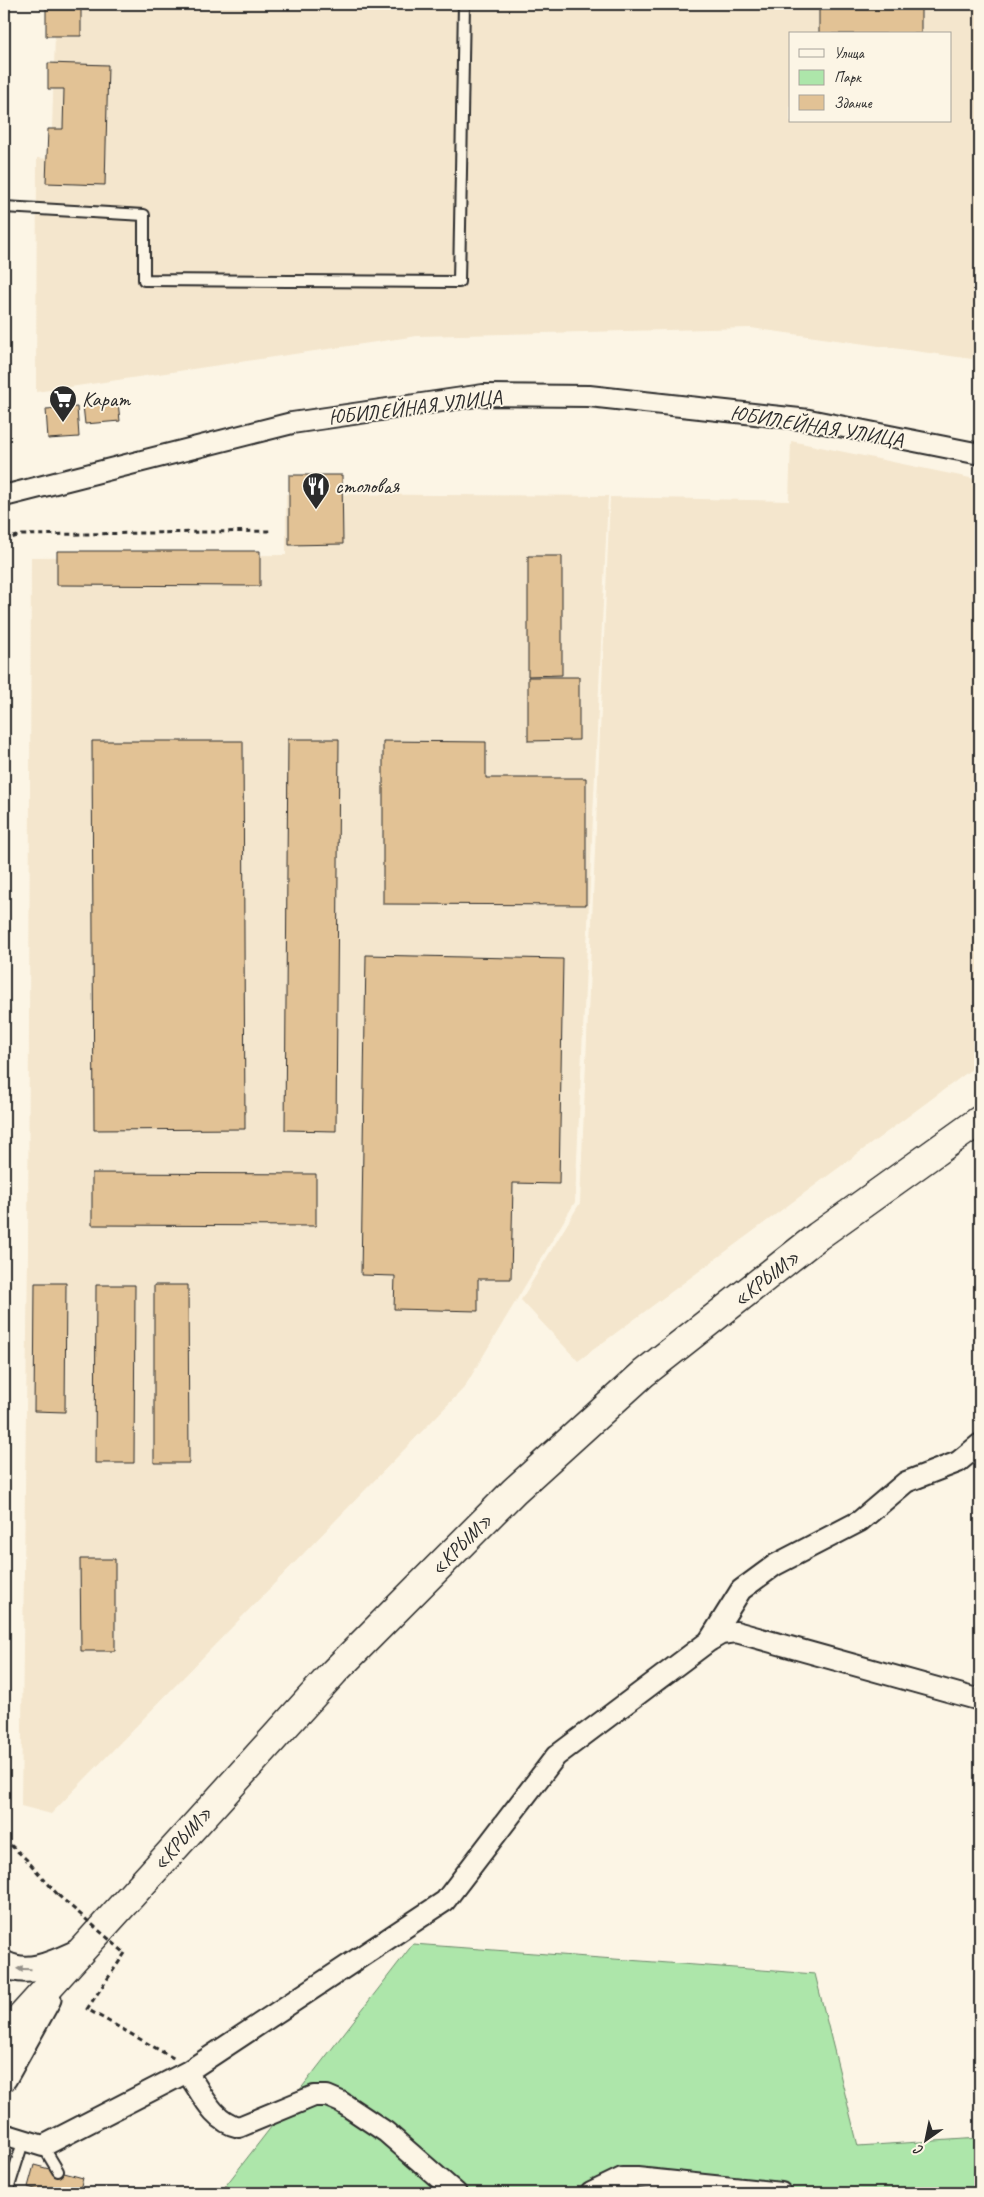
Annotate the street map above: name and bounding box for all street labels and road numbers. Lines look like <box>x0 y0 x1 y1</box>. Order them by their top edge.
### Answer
street label: ЮБИЛЕЙНАЯ УЛИЦА <box>327 383 503 431</box>
street label: ЮБИЛЕЙНАЯ УЛИЦА <box>729 400 906 453</box>
street label: «КРЫМ» <box>727 1244 805 1312</box>
street label: «КРЫМ» <box>424 1507 498 1581</box>
street label: «КРЫМ» <box>146 1800 218 1876</box>

